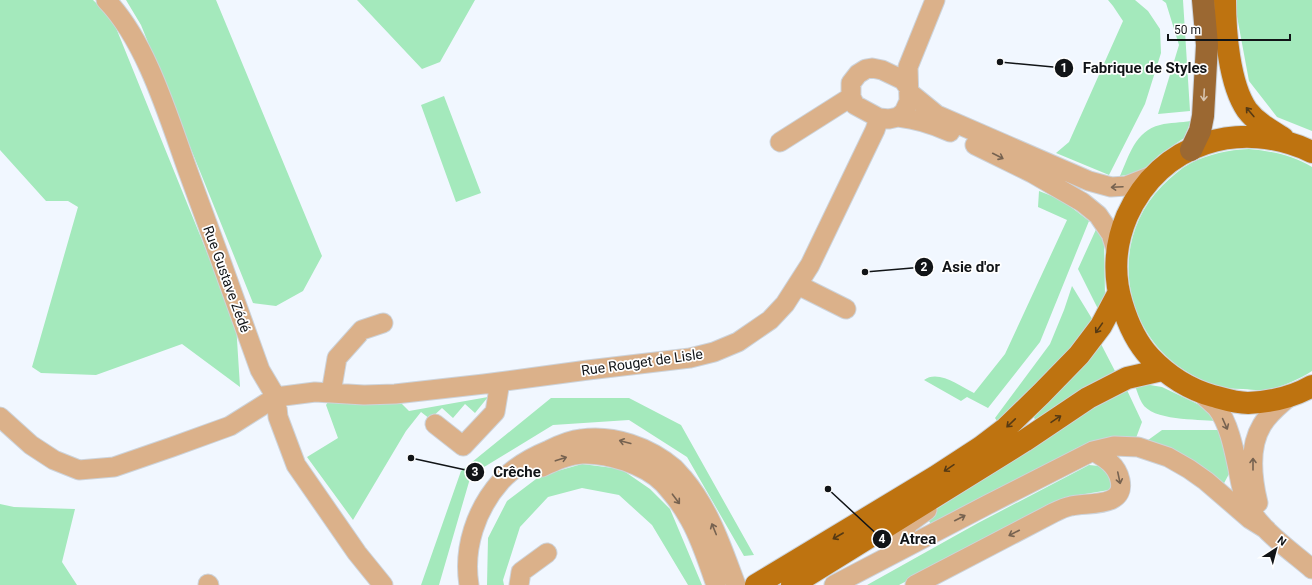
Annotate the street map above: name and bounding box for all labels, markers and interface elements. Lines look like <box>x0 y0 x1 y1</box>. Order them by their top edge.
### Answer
scale bar <box>1168 16 1290 42</box>
text: 50 m <box>1174 23 1201 37</box>
callout: Fabrique de Styles <box>1054 54 1215 81</box>
text: Fabrique de Styles <box>1083 59 1208 77</box>
text: 1 <box>1061 61 1067 75</box>
one-way arrow <box>1201 88 1208 101</box>
one-way arrow <box>1246 107 1255 118</box>
one-way arrow <box>992 153 1004 160</box>
one-way arrow <box>1111 183 1124 190</box>
street label: Rue Gustave Zédé <box>200 223 254 335</box>
callout: Asie d'or <box>914 254 1008 281</box>
text: Asie d'or <box>942 258 1000 276</box>
text: 2 <box>921 260 928 274</box>
one-way arrow <box>1095 322 1103 333</box>
street label: Rue Rouget de Lisle <box>580 346 704 378</box>
one-way arrow <box>1050 415 1061 423</box>
one-way arrow <box>1222 417 1229 429</box>
one-way arrow <box>1006 418 1016 428</box>
one-way arrow <box>618 438 631 446</box>
one-way arrow <box>555 455 568 462</box>
callout: Crêche <box>465 458 549 485</box>
one-way arrow <box>1249 458 1257 471</box>
text: Crêche <box>493 463 541 481</box>
one-way arrow <box>944 464 955 472</box>
text: 3 <box>472 465 479 479</box>
one-way arrow <box>1115 472 1123 485</box>
one-way arrow <box>672 493 680 504</box>
one-way arrow <box>954 514 966 521</box>
one-way arrow <box>710 524 718 536</box>
callout: Atrea <box>872 525 944 552</box>
north arrow <box>1256 529 1296 569</box>
text: Atrea <box>900 530 936 548</box>
one-way arrow <box>1008 530 1020 537</box>
text: 4 <box>879 532 886 546</box>
one-way arrow <box>832 533 844 541</box>
text: N <box>1275 534 1289 549</box>

